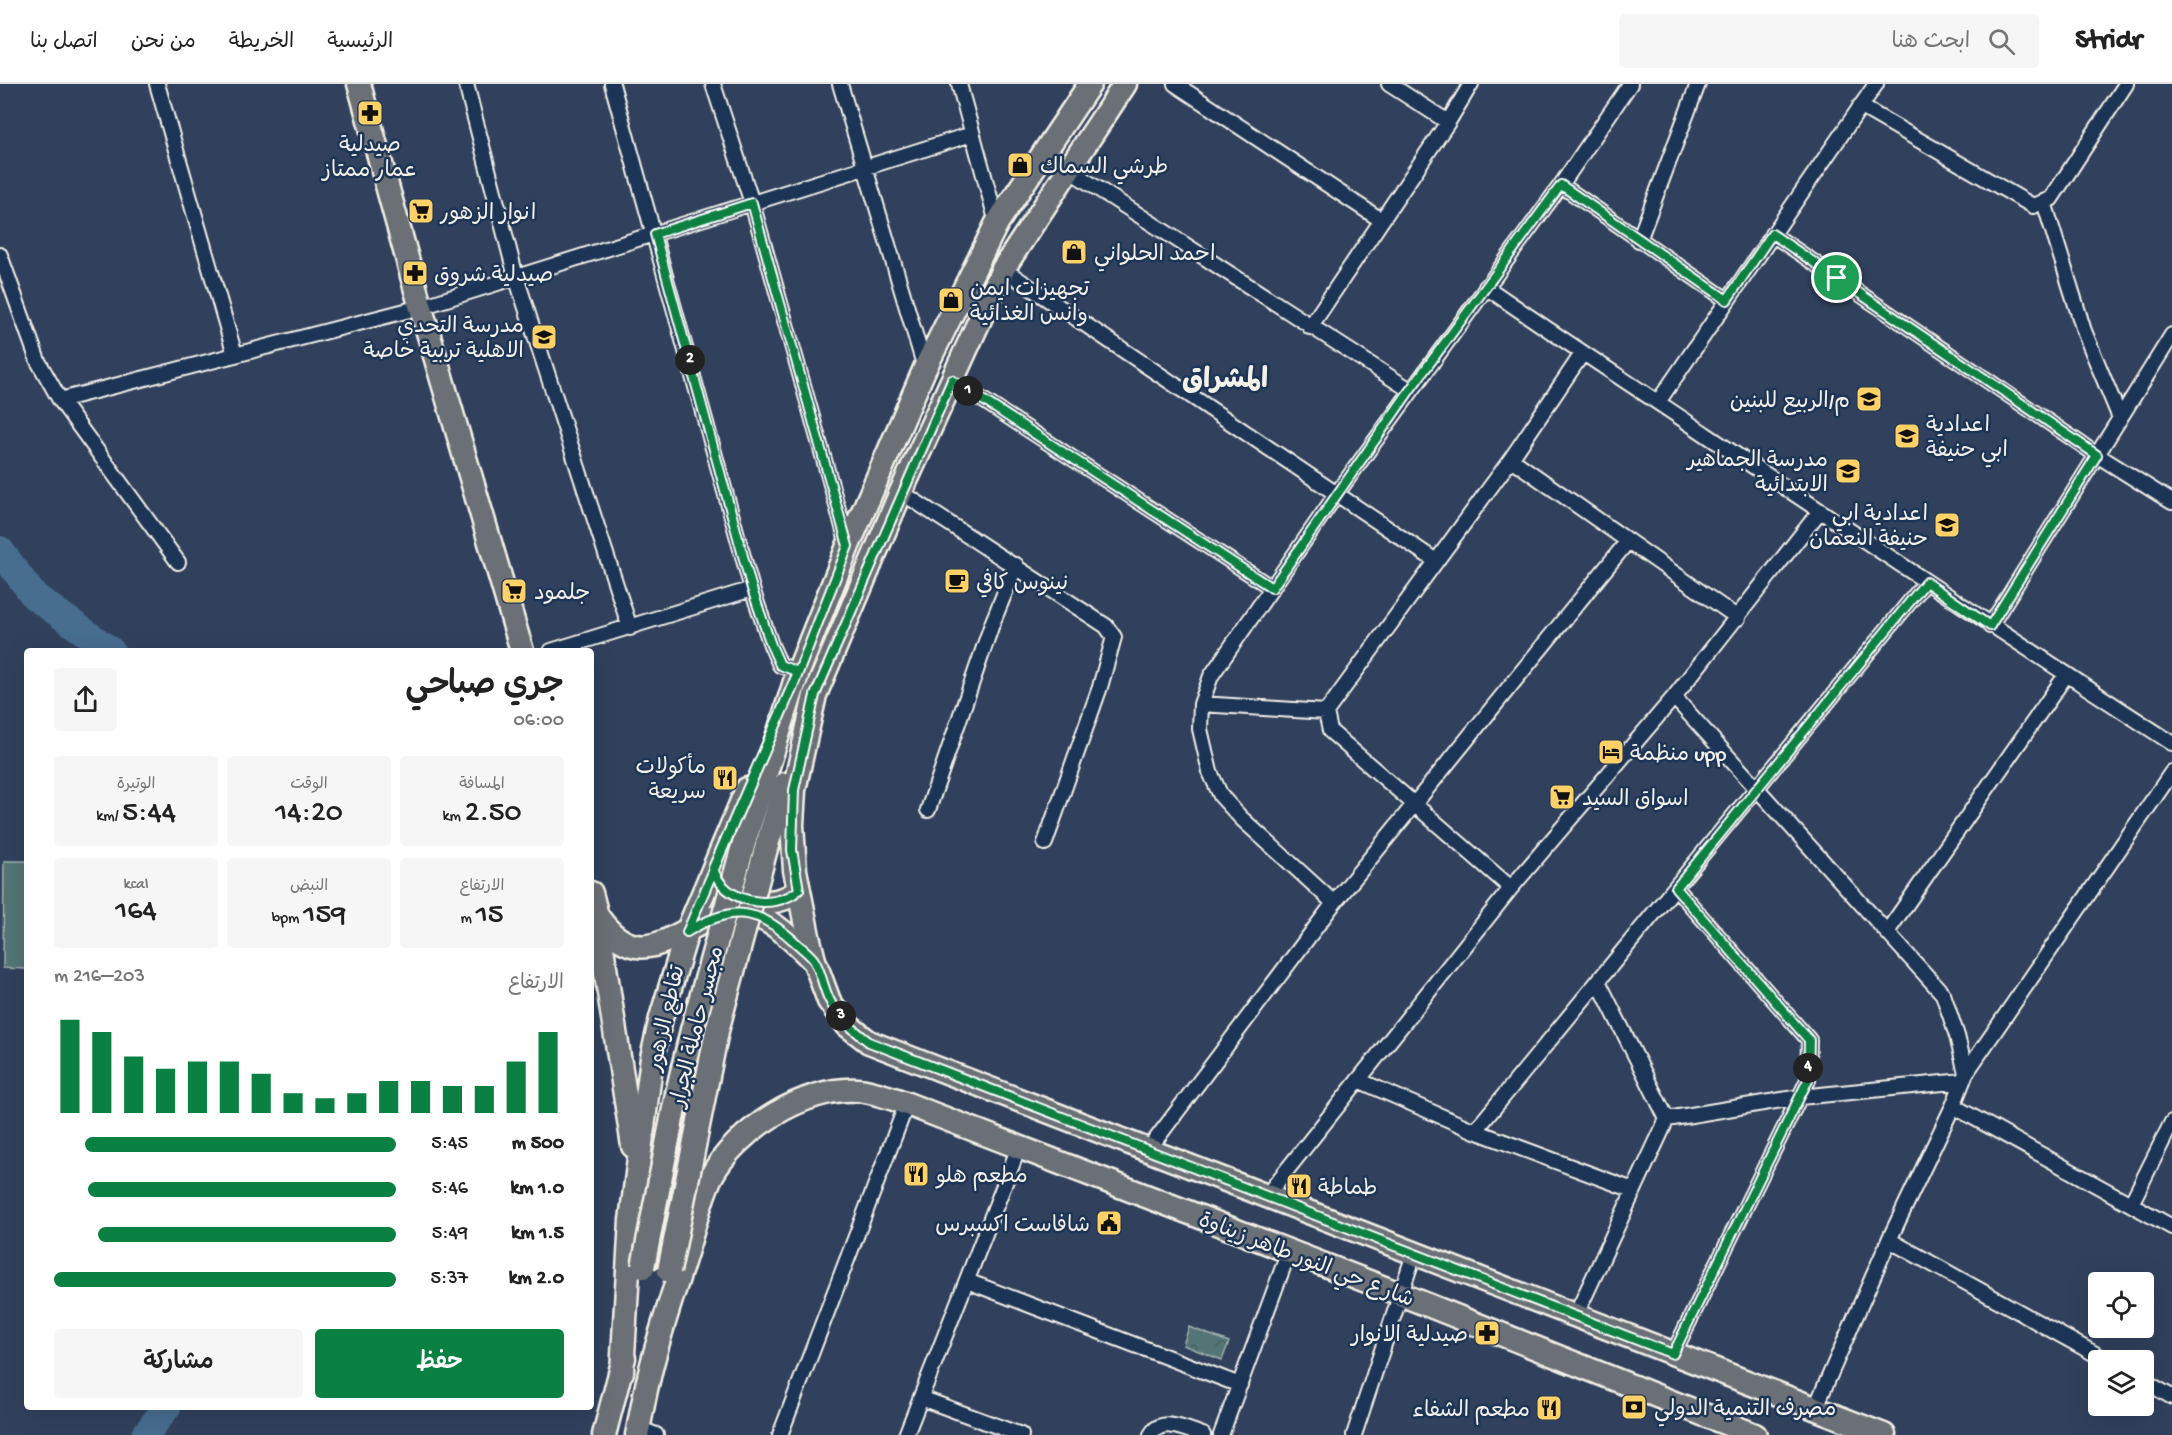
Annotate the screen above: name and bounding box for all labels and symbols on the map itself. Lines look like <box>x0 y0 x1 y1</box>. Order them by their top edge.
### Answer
pharmacy icon: صيدلية عمار ممتاز <box>355 98 385 128</box>
place label: صيدلية عمار ممتاز <box>321 134 417 185</box>
shop icon: طرشي السماك <box>1005 150 1035 180</box>
place label: طرشي السماك <box>1040 156 1168 185</box>
supermarket icon: انوار الزهور <box>406 196 436 226</box>
place label: انوار الزهور <box>439 202 536 228</box>
shop icon: احمد الحلواني <box>1059 237 1089 267</box>
place label: احمد الحلواني <box>1094 243 1215 272</box>
pin <box>1811 252 1862 303</box>
pharmacy icon: صيدلية شروق <box>400 258 430 288</box>
place label: صيدلية شروق <box>434 264 553 290</box>
place label: تجهيزات ايمن وانس الغذائية <box>970 278 1090 329</box>
shop icon: تجهيزات ايمن وانس الغذائية <box>936 285 966 315</box>
place label: مدرسة التحدي الاهلية تربية خاصة <box>363 315 524 366</box>
school or university icon: مدرسة التحدي الاهلية تربية خاصة <box>529 322 559 352</box>
pin: 2 <box>675 345 705 375</box>
district label: المشراق <box>1182 365 1268 398</box>
pin: 1 <box>953 376 983 406</box>
school or university icon: م/الربيع للبنين <box>1854 384 1884 414</box>
place label: م/الربيع للبنين <box>1730 390 1850 416</box>
place label: اعدادية ابي حنيفة <box>1926 414 2008 468</box>
school or university icon: اعدادية ابي حنيفة <box>1892 421 1922 451</box>
place label: مدرسة الجماهير الابتدائية <box>1685 449 1828 500</box>
school or university icon: مدرسة الجماهير الابتدائية <box>1833 456 1863 486</box>
place label: اعدادية ابي حنيفة النعمان <box>1809 503 1928 554</box>
school or university icon: اعدادية ابي حنيفة النعمان <box>1932 510 1962 540</box>
cafe icon: نينوس كافي <box>942 566 972 596</box>
place label: نينوس كافي <box>976 568 1068 598</box>
supermarket icon: جلمود <box>499 576 529 606</box>
place label: جلمود <box>534 582 590 608</box>
hotel icon: منظمة upp <box>1596 737 1626 767</box>
place label: منظمة upp <box>1630 743 1726 769</box>
place label: مأكولات سريعة <box>635 752 706 807</box>
restaurant icon: مأكولات سريعة <box>710 763 740 793</box>
supermarket icon: اسواق السيد <box>1547 782 1577 812</box>
place label: اسواق السيد <box>1582 788 1688 814</box>
street label: مجسر حاملة الجرار <box>666 944 731 1112</box>
street label: تقاطع الزهور <box>643 963 693 1076</box>
pin: 3 <box>826 1001 856 1031</box>
pin: 4 <box>1793 1053 1823 1083</box>
restaurant icon: مطعم هلو <box>901 1159 931 1189</box>
place label: مطعم هلو <box>935 1165 1028 1191</box>
restaurant icon: طماطة <box>1284 1171 1314 1201</box>
place label: طماطة <box>1318 1177 1378 1203</box>
public building icon: شافاست اكسبرس <box>1094 1208 1124 1238</box>
street label: شارع حي النور طاهر زيناوة <box>1193 1209 1417 1318</box>
place label: شافاست اكسبرس <box>935 1214 1090 1240</box>
pharmacy icon: صيدلية الانوار <box>1472 1318 1502 1348</box>
place label: صيدلية الانوار <box>1349 1324 1468 1350</box>
bank icon: مصرف التنمية الدولي <box>1619 1392 1649 1422</box>
restaurant icon: مطعم الشفاء <box>1534 1393 1564 1423</box>
place label: مصرف التنمية الدولي <box>1654 1398 1836 1427</box>
place label: مطعم الشفاء <box>1412 1399 1530 1425</box>

